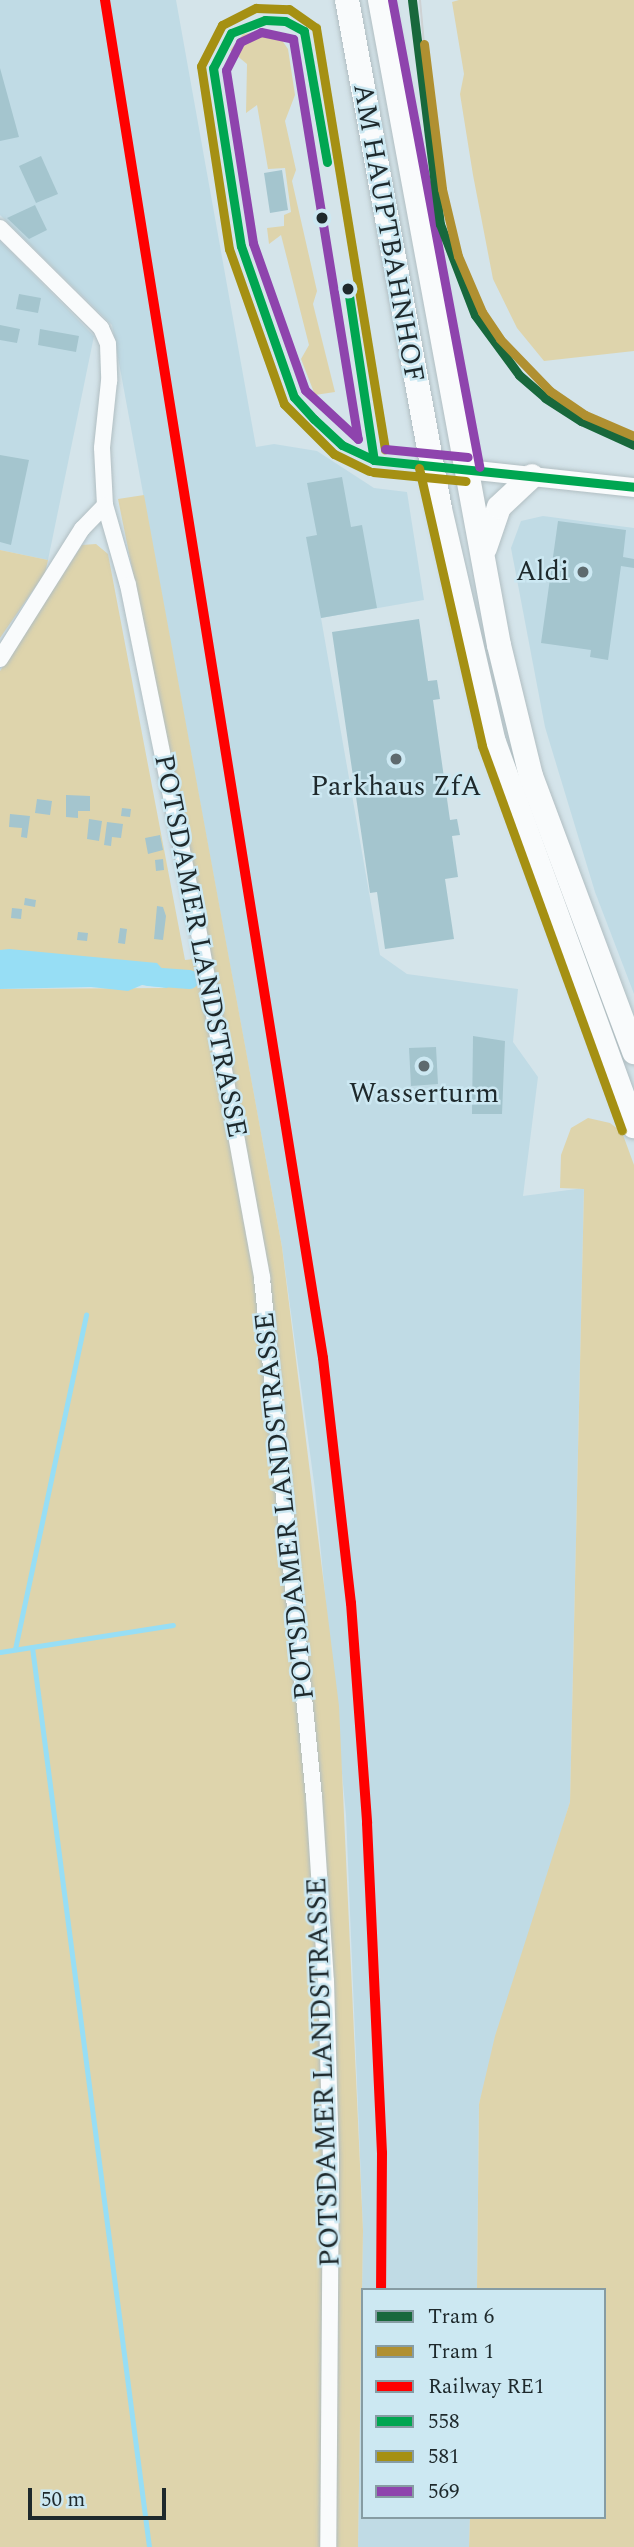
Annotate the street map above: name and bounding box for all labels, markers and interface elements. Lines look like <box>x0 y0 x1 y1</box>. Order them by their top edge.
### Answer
street label: AM HAUPTBAHNHOF <box>345 81 431 385</box>
unlabelled marker <box>315 211 329 225</box>
unlabelled marker <box>341 282 355 296</box>
place label: Aldi <box>516 555 569 589</box>
marker: Aldi <box>575 564 591 580</box>
street label: POTSDAMER LANDSTRASSE <box>146 751 254 1141</box>
marker: Parkhaus ZfA <box>388 751 404 767</box>
place label: Parkhaus ZfA <box>311 770 481 804</box>
marker: Wasserturm <box>416 1058 432 1074</box>
place label: Wasserturm <box>349 1077 499 1111</box>
street label: POTSDAMER LANDSTRASSE <box>248 1310 322 1702</box>
street label: POTSDAMER LANDSTRASSE <box>300 1877 348 2267</box>
legend <box>361 2288 606 2519</box>
text: Tram 6 <box>428 2301 494 2333</box>
text: Tram 1 <box>428 2336 494 2368</box>
text: Railway RE1 <box>428 2371 545 2403</box>
text: 558 <box>428 2406 460 2438</box>
text: 581 <box>428 2441 460 2473</box>
scale bar <box>32 2474 170 2518</box>
text: 569 <box>428 2476 460 2508</box>
text: 50 m <box>41 2484 85 2516</box>

